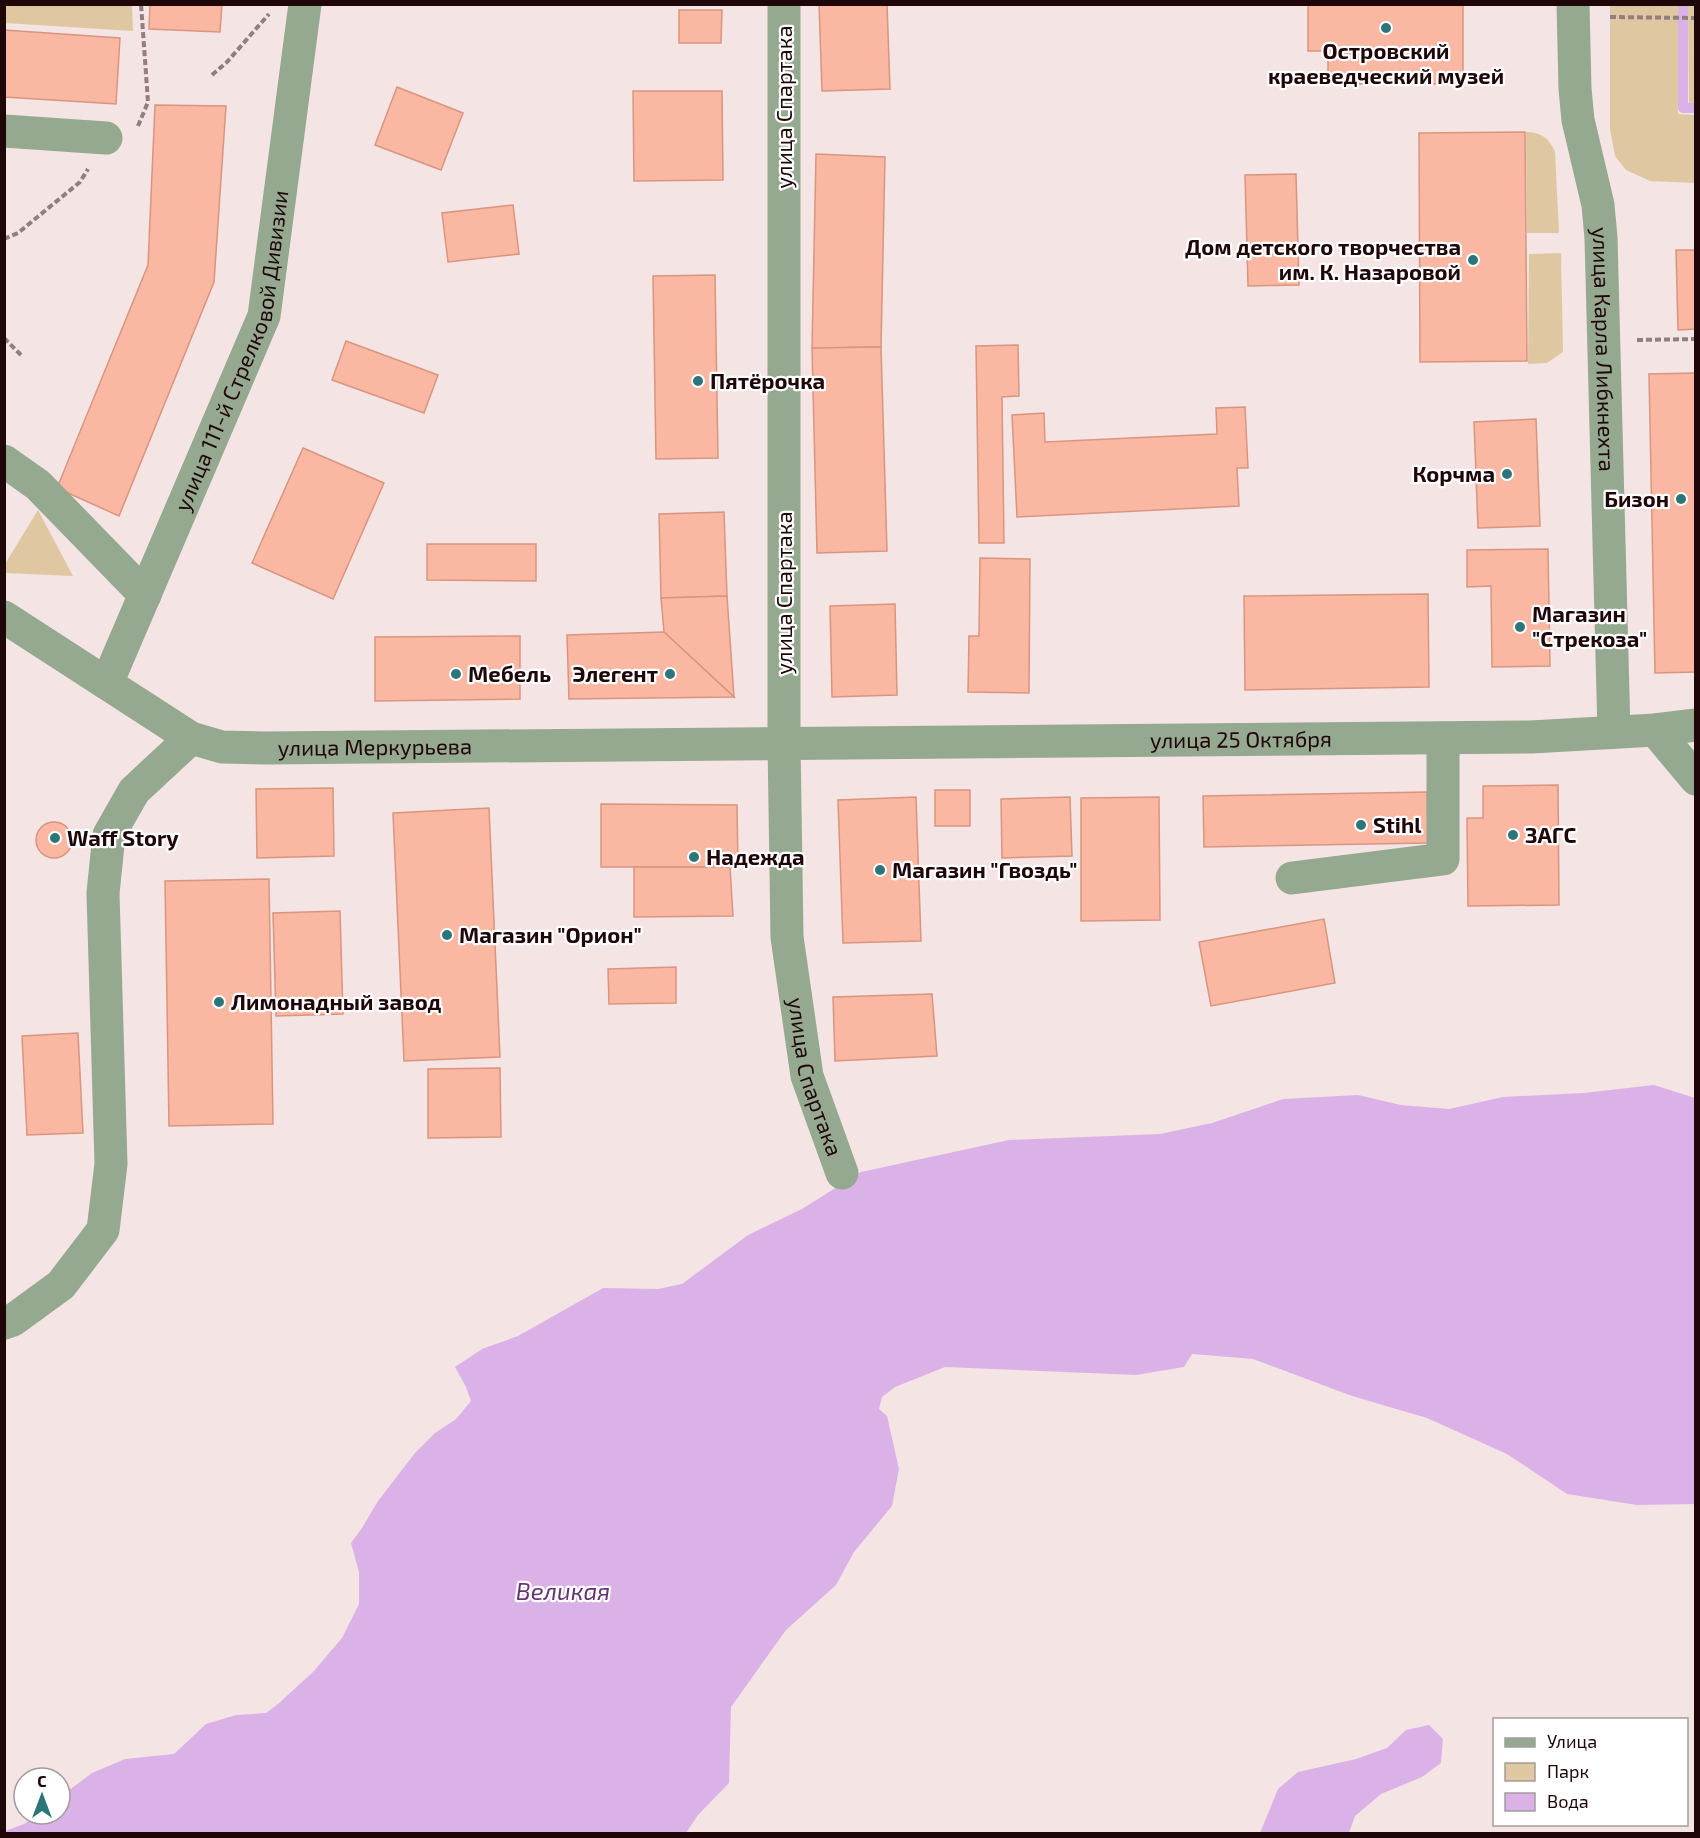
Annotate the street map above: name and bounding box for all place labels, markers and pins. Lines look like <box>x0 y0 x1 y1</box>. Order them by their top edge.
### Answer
marker: Островский краеведческий музей <box>1379 21 1393 35</box>
place label: Островский краеведческий музей <box>1268 37 1504 88</box>
place label: Дом детского творчества им. К. Назаровой <box>1185 233 1461 284</box>
marker: Дом детского творчества им. К. Назаровой <box>1466 253 1480 267</box>
place label: Пятёрочка <box>710 367 825 393</box>
marker: Пятёрочка <box>691 374 705 388</box>
place label: Корчма <box>1412 460 1495 486</box>
marker: Корчма <box>1500 467 1514 481</box>
place label: Бизон <box>1604 485 1669 511</box>
marker: Бизон <box>1674 492 1688 506</box>
place label: Магазин "Стрекоза" <box>1532 600 1647 651</box>
marker: Магазин "Стрекоза" <box>1513 620 1527 634</box>
place label: Мебель <box>468 660 551 686</box>
place label: Элегент <box>572 660 658 686</box>
marker: Мебель <box>449 667 463 681</box>
marker: Элегент <box>663 667 677 681</box>
place label: Stihl <box>1373 811 1422 837</box>
marker: Stihl <box>1354 818 1368 832</box>
place label: ЗАГС <box>1525 821 1576 847</box>
place label: Waff Story <box>67 824 179 851</box>
marker: ЗАГС <box>1506 828 1520 842</box>
marker: Waff Story <box>48 831 62 845</box>
place label: Надежда <box>706 843 805 869</box>
marker: Надежда <box>687 850 701 864</box>
place label: Магазин "Гвоздь" <box>892 856 1077 882</box>
marker: Магазин "Гвоздь" <box>873 863 887 877</box>
place label: Магазин "Орион" <box>459 921 642 947</box>
marker: Магазин "Орион" <box>440 928 454 942</box>
place label: Лимонадный завод <box>231 988 441 1014</box>
marker: Лимонадный завод <box>212 995 226 1009</box>

